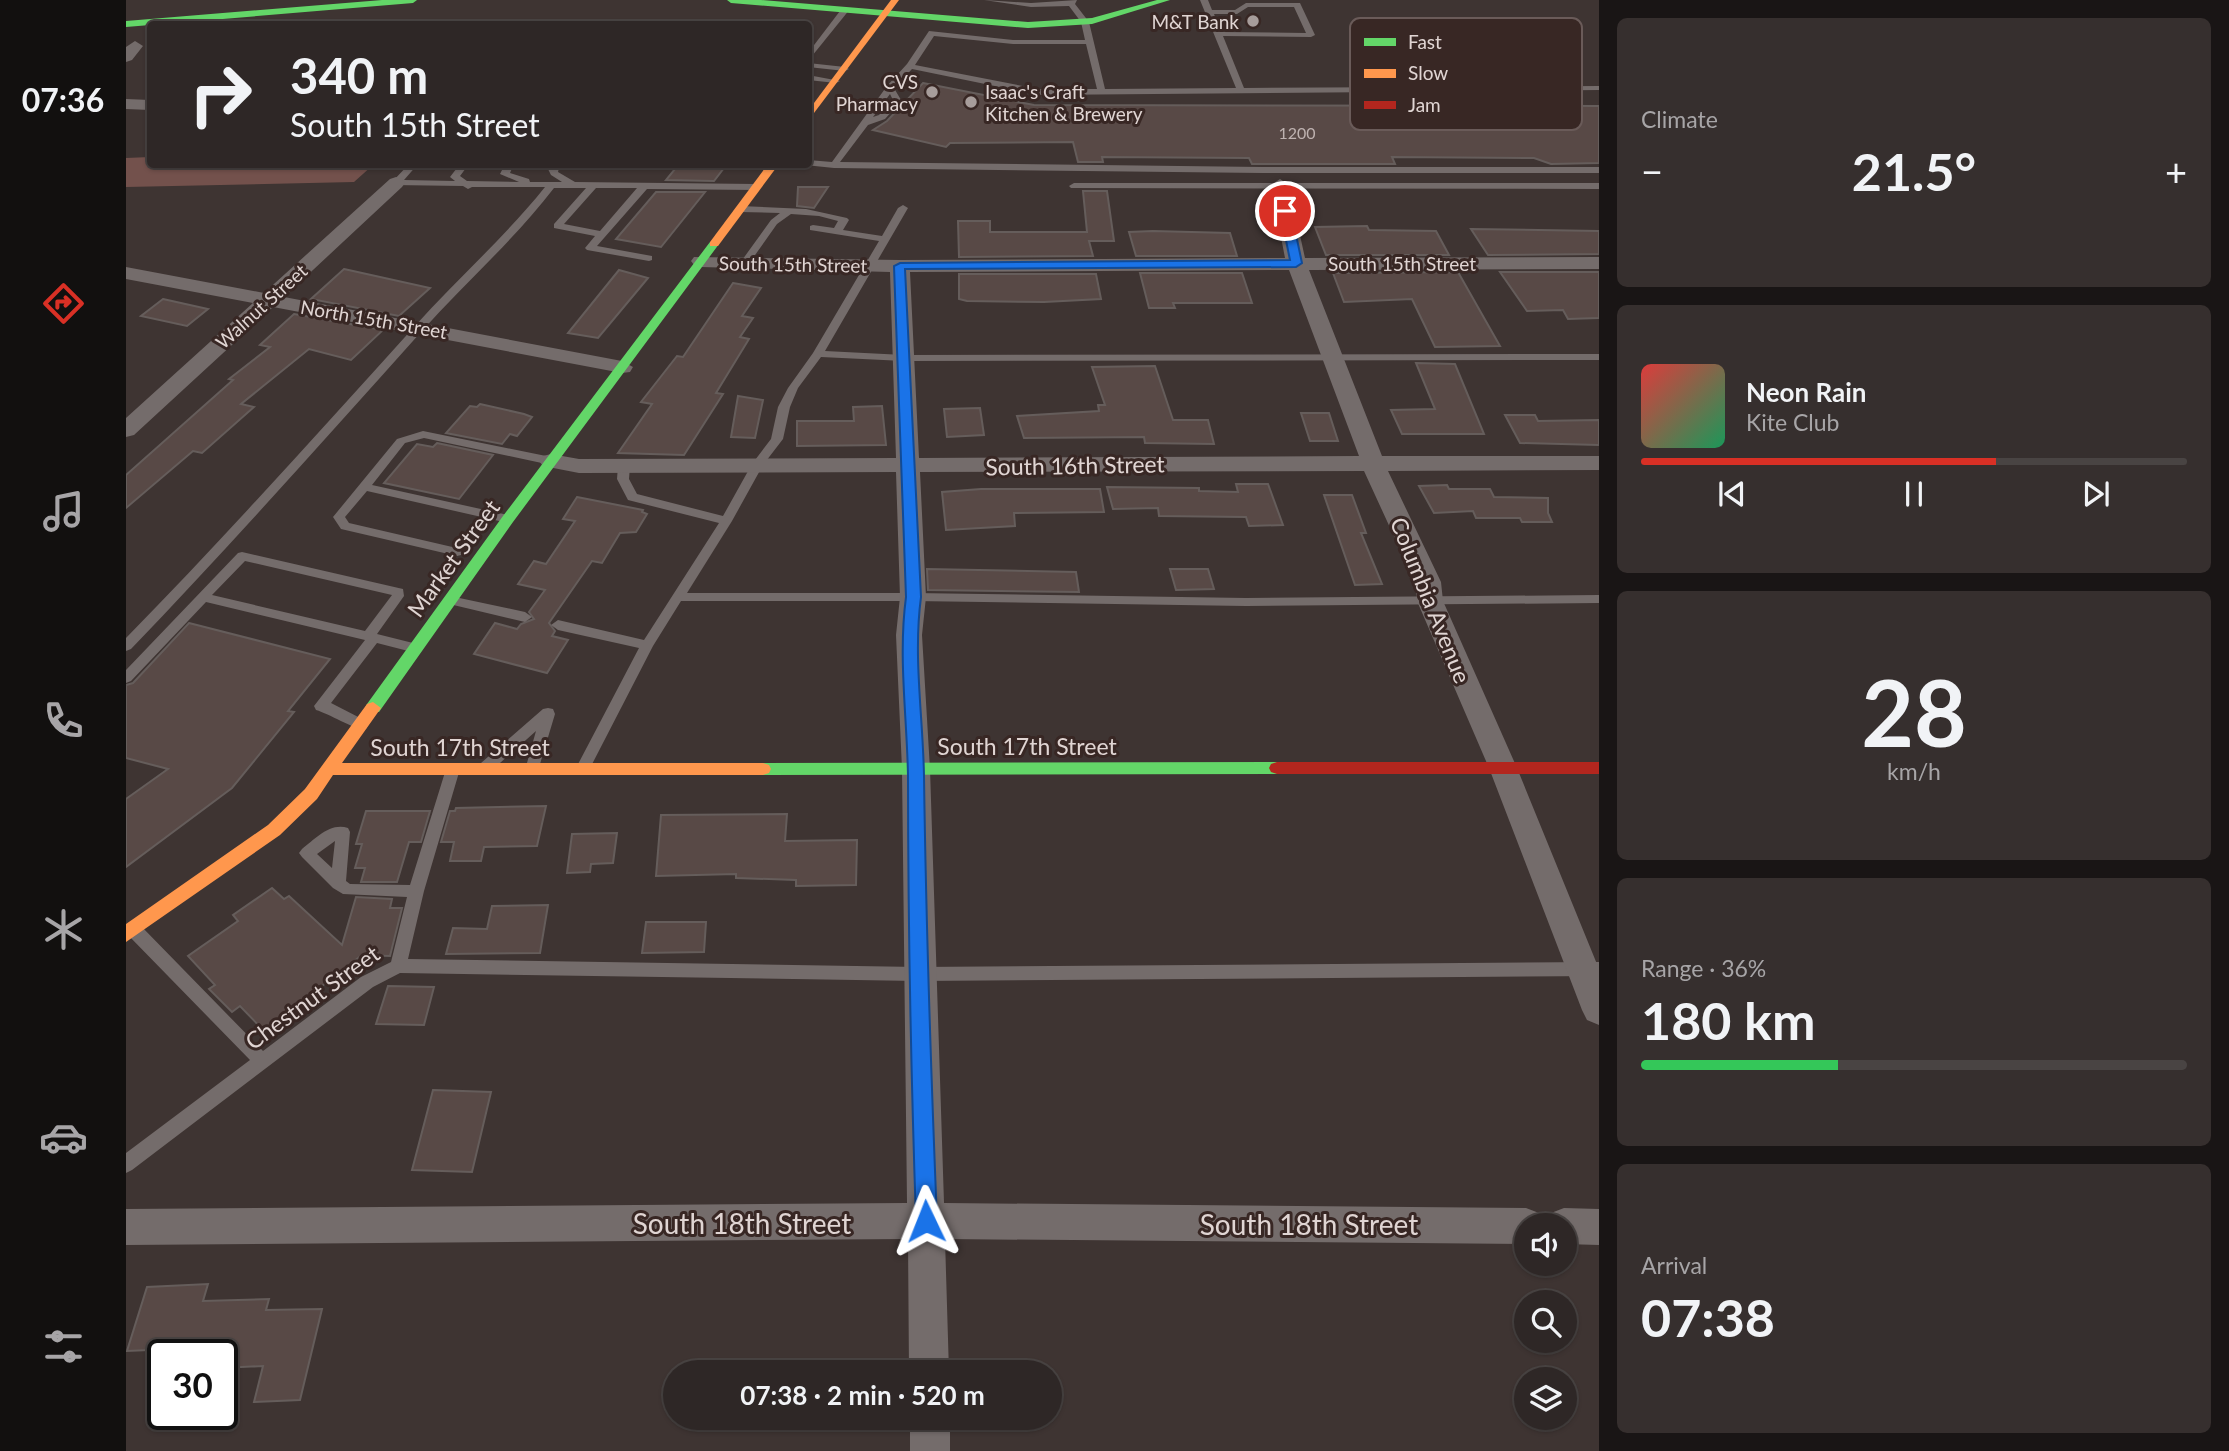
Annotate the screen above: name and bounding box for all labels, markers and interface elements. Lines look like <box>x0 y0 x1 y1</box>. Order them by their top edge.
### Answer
place label: M&T Bank <box>1151 10 1239 33</box>
marker: M&T Bank <box>1245 13 1261 29</box>
legend <box>1350 18 1582 130</box>
text: Fast <box>1408 30 1442 53</box>
text: 340 m <box>290 46 428 104</box>
icon: right <box>175 49 266 140</box>
text: Slow <box>1408 61 1448 84</box>
place label: CVS Pharmacy <box>836 70 918 115</box>
text: 07:36 <box>22 80 104 119</box>
place label: Isaac's Craft Kitchen & Brewery <box>985 80 1143 125</box>
marker: CVS Pharmacy <box>924 84 940 100</box>
text: Jam <box>1408 93 1441 116</box>
marker: Isaac's Craft Kitchen & Brewery <box>963 94 979 110</box>
text: South 15th Street <box>290 105 540 144</box>
text: Climate <box>1641 105 1718 133</box>
house number: 1200 <box>1278 123 1316 142</box>
text: 21.5° <box>1852 140 1976 202</box>
text: − <box>1641 148 1663 194</box>
text: + <box>2165 148 2187 194</box>
pin <box>1255 181 1315 241</box>
icon: arrive <box>1266 192 1304 230</box>
street label: South 15th Street <box>719 251 867 277</box>
street label: South 15th Street <box>1328 252 1476 275</box>
street label: Walnut Street <box>210 259 312 353</box>
icon: directions <box>39 279 88 328</box>
street label: North 15th Street <box>299 295 449 343</box>
text: Neon Rain <box>1746 376 1866 408</box>
text: Kite Club <box>1746 408 1839 436</box>
street label: South 16th Street <box>985 449 1166 481</box>
icon: previous <box>1713 475 1751 513</box>
icon: pause <box>1895 475 1933 513</box>
icon: next <box>2077 475 2115 513</box>
icon: music <box>39 487 88 536</box>
street label: Market Street <box>401 493 505 622</box>
street label: Columbia Avenue <box>1385 513 1477 687</box>
text: 28 <box>1861 657 1967 766</box>
icon: phone <box>39 696 88 745</box>
street label: South 17th Street <box>937 732 1117 760</box>
street label: South 17th Street <box>370 733 550 761</box>
text: km/h <box>1887 757 1941 785</box>
icon: climate <box>39 905 88 954</box>
street label: Chestnut Street <box>239 939 385 1055</box>
text: Range · 36% <box>1641 954 1766 982</box>
text: 180 km <box>1641 989 1815 1051</box>
icon: car <box>39 1113 88 1162</box>
position arrow <box>889 1184 963 1258</box>
street label: South 18th Street <box>633 1206 851 1240</box>
street label: South 18th Street <box>1200 1207 1418 1241</box>
map controls <box>1514 1213 1577 1430</box>
button: sound <box>1514 1213 1577 1276</box>
text: Arrival <box>1641 1251 1707 1279</box>
text: 07:38 <box>1641 1286 1775 1348</box>
button: search <box>1514 1290 1577 1353</box>
icon: filters <box>39 1322 88 1371</box>
speed limit sign: 30 <box>147 1339 238 1430</box>
button: layers <box>1514 1367 1577 1430</box>
text: 07:38 · 2 min · 520 m <box>740 1379 985 1411</box>

